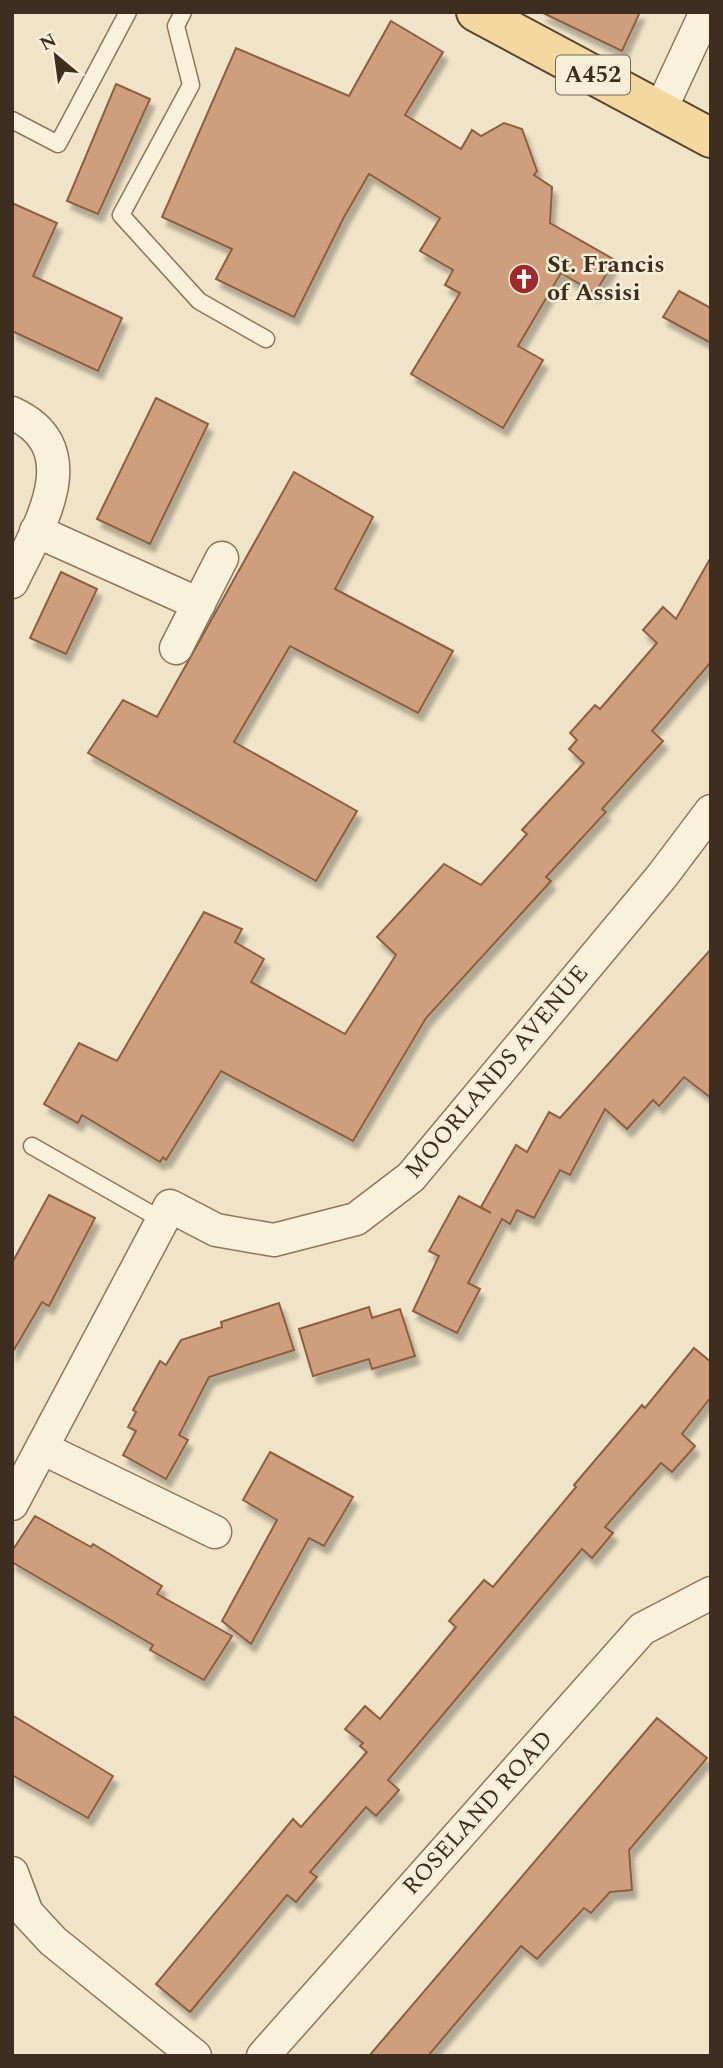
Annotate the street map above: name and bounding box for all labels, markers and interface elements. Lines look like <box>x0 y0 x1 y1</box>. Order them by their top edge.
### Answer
north arrow <box>21 21 91 91</box>
text: N <box>35 26 62 59</box>
road number: A452 <box>556 55 630 94</box>
place label: St. Francis of Assisi <box>547 247 665 311</box>
church icon: St. Francis of Assisi <box>507 262 541 296</box>
street label: MOORLANDS AVENUE <box>396 957 598 1187</box>
street label: ROSELAND ROAD <box>394 1723 562 1903</box>

